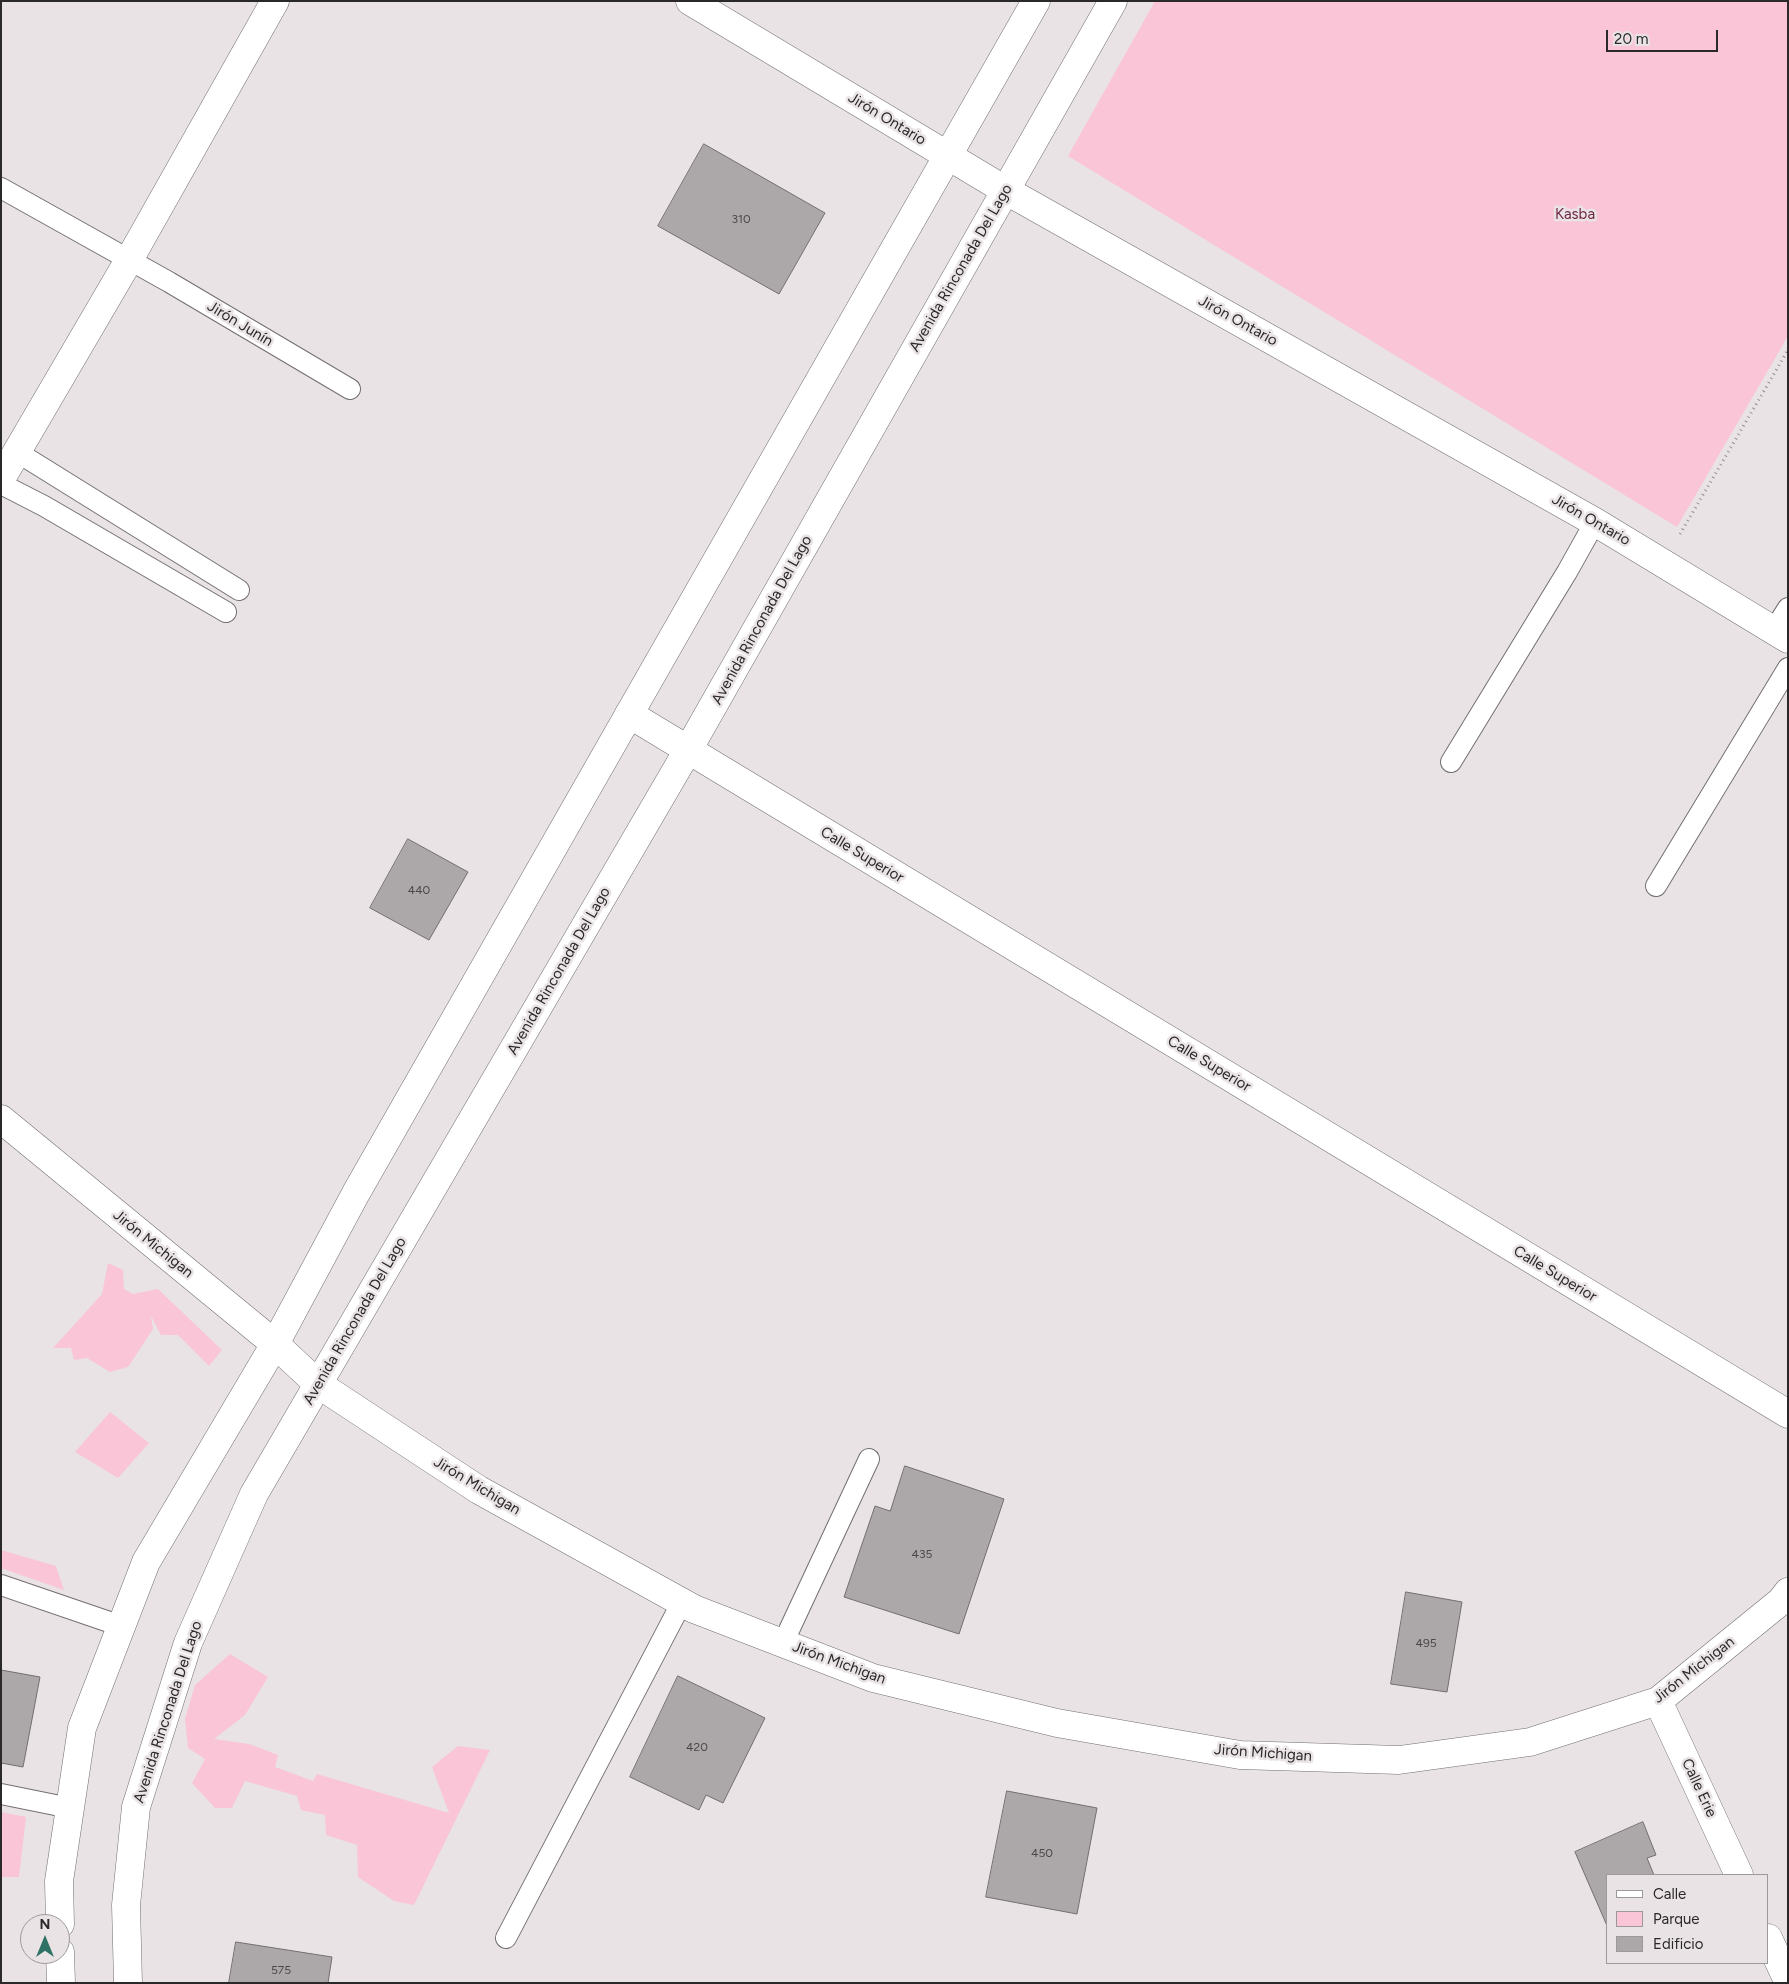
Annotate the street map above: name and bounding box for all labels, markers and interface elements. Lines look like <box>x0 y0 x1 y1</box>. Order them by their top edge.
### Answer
scale bar <box>1609 20 1722 52</box>
text: 20 m <box>1614 30 1648 48</box>
street label: Jirón Ontario <box>845 89 929 149</box>
street label: Avenida Rinconada Del Lago <box>906 181 1016 355</box>
park label: Kasba <box>1555 206 1595 224</box>
house number: 310 <box>731 212 751 226</box>
street label: Jirón Ontario <box>1195 292 1281 350</box>
street label: Jirón Junín <box>204 297 276 351</box>
street label: Jirón Ontario <box>1549 490 1633 550</box>
street label: Avenida Rinconada Del Lago <box>708 532 816 708</box>
street label: Calle Superior <box>817 823 907 887</box>
house number: 440 <box>408 883 430 897</box>
street label: Avenida Rinconada Del Lago <box>504 884 614 1058</box>
street label: Calle Superior <box>1164 1032 1254 1096</box>
street label: Jirón Michigan <box>109 1206 197 1282</box>
street label: Avenida Rinconada Del Lago <box>300 1234 410 1408</box>
street label: Calle Superior <box>1510 1242 1600 1306</box>
street label: Jirón Michigan <box>430 1453 524 1519</box>
house number: 435 <box>912 1547 932 1561</box>
street label: Avenida Rinconada Del Lago <box>130 1619 206 1805</box>
street label: Jirón Michigan <box>1650 1633 1738 1707</box>
house number: 495 <box>1415 1636 1437 1650</box>
street label: Jirón Michigan <box>790 1638 888 1688</box>
house number: 420 <box>686 1740 708 1754</box>
street label: Jirón Michigan <box>1213 1741 1313 1765</box>
street label: Calle Erie <box>1678 1756 1720 1820</box>
house number: 450 <box>1031 1846 1053 1860</box>
legend <box>1606 1874 1769 1964</box>
text: Calle <box>1653 1885 1686 1903</box>
text: Parque <box>1653 1910 1700 1928</box>
north arrow <box>20 1914 70 1964</box>
text: N <box>40 1916 50 1933</box>
text: Edificio <box>1653 1935 1703 1953</box>
house number: 575 <box>271 1963 291 1977</box>

